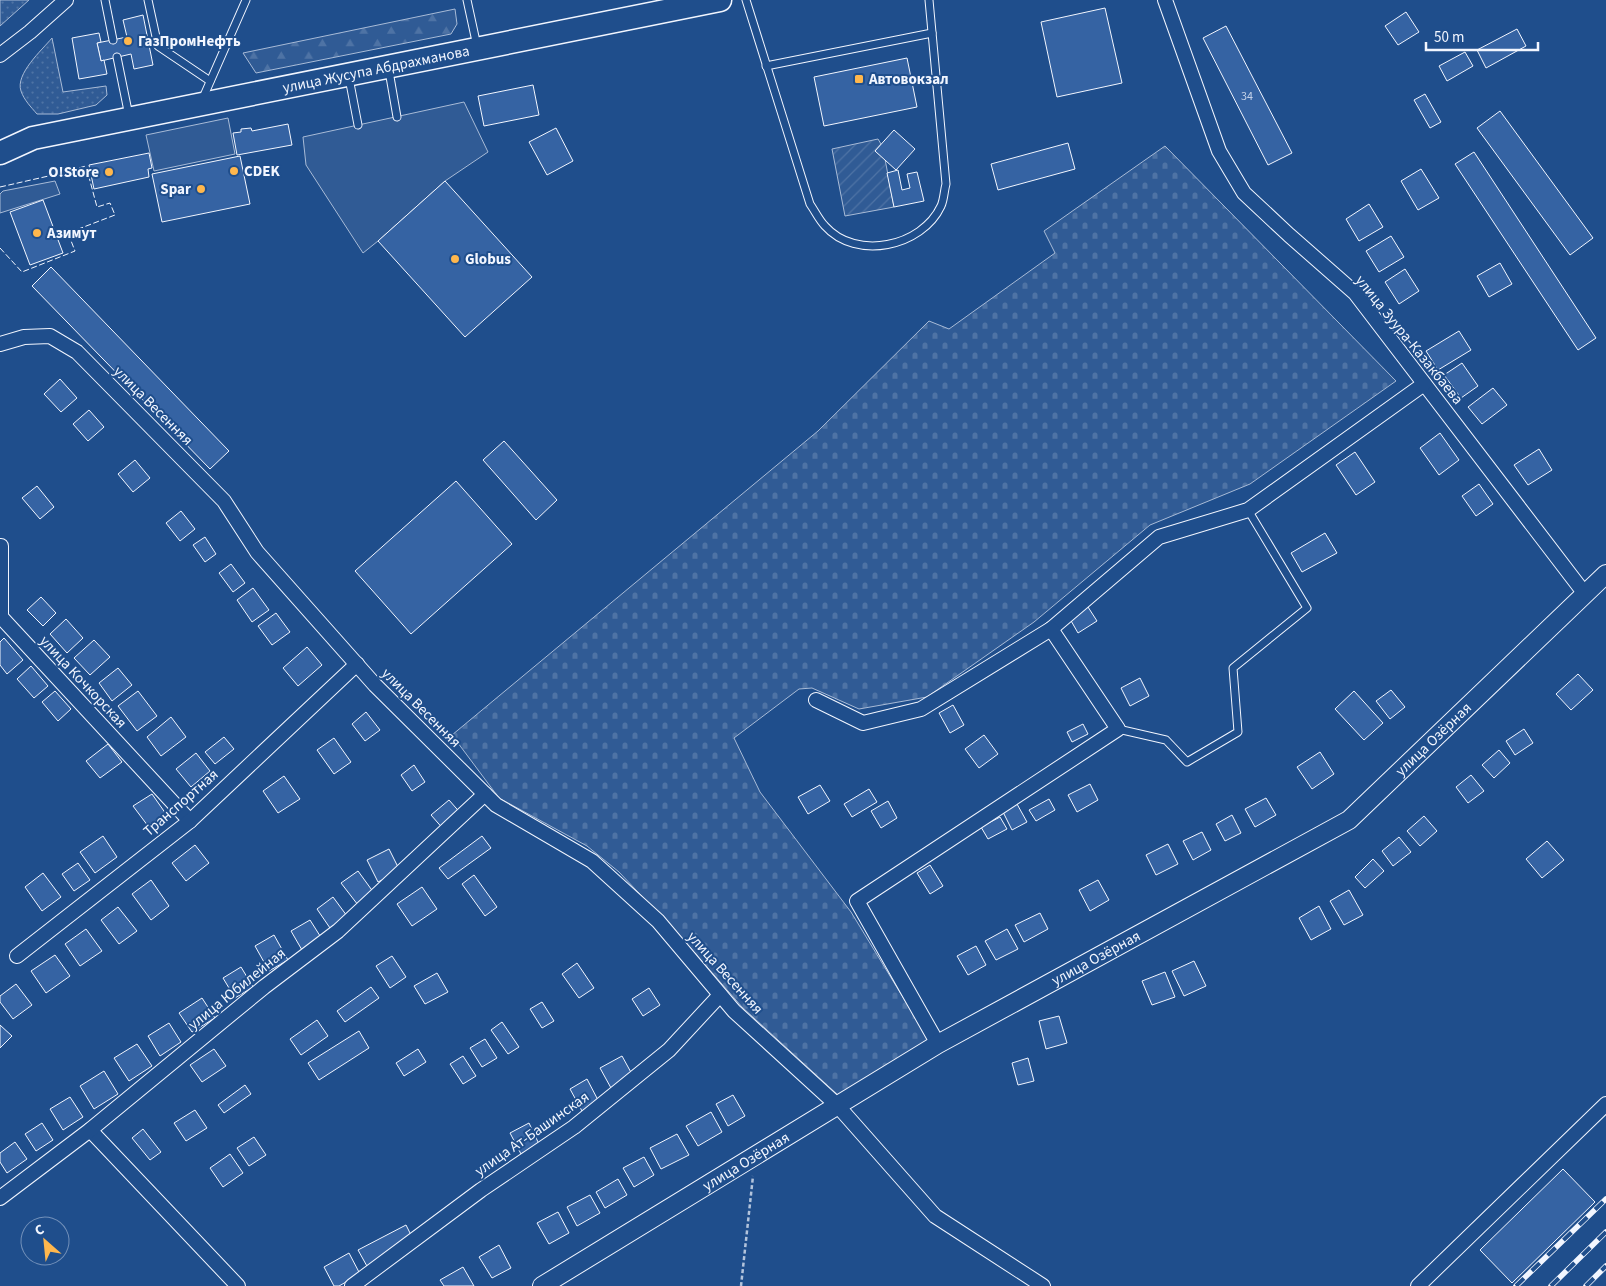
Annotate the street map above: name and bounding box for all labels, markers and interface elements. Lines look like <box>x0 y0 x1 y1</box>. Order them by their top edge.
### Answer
scale bar <box>1426 20 1538 52</box>
text: 50 m <box>1434 27 1464 48</box>
place label: ГазПромНефть <box>138 31 241 52</box>
marker: ГазПромНефть <box>122 35 134 47</box>
street label: улица Жусупа Абдрахманова <box>281 40 471 98</box>
place label: Автовокзал <box>868 69 949 90</box>
marker: Автовокзал <box>853 73 865 85</box>
house number: 34 <box>1241 88 1253 105</box>
place label: CDEK <box>244 161 280 182</box>
place label: O!Store <box>48 162 99 183</box>
marker: CDEK <box>228 165 240 177</box>
marker: O!Store <box>103 166 115 178</box>
place label: Spar <box>160 179 191 200</box>
marker: Spar <box>195 183 207 195</box>
place label: Азимут <box>46 223 97 244</box>
marker: Азимут <box>31 227 43 239</box>
place label: Globus <box>465 249 511 270</box>
marker: Globus <box>449 253 461 265</box>
street label: улица Зуура-Казакбаева <box>1350 271 1468 409</box>
street label: улица Весенняя <box>109 362 197 450</box>
street label: улица Кочкорская <box>34 631 132 733</box>
street label: улица Весенняя <box>377 664 465 752</box>
street label: улица Озёрная <box>1391 698 1476 781</box>
street label: Транспортная <box>139 764 223 842</box>
street label: улица Озёрная <box>1048 925 1144 991</box>
street label: улица Весенняя <box>682 927 768 1019</box>
street label: улица Юбилейная <box>184 943 290 1035</box>
street label: улица Ат-Башинская <box>471 1087 593 1181</box>
street label: улица Озёрная <box>698 1127 793 1196</box>
north arrow <box>20 1216 70 1266</box>
text: С <box>31 1220 48 1241</box>

